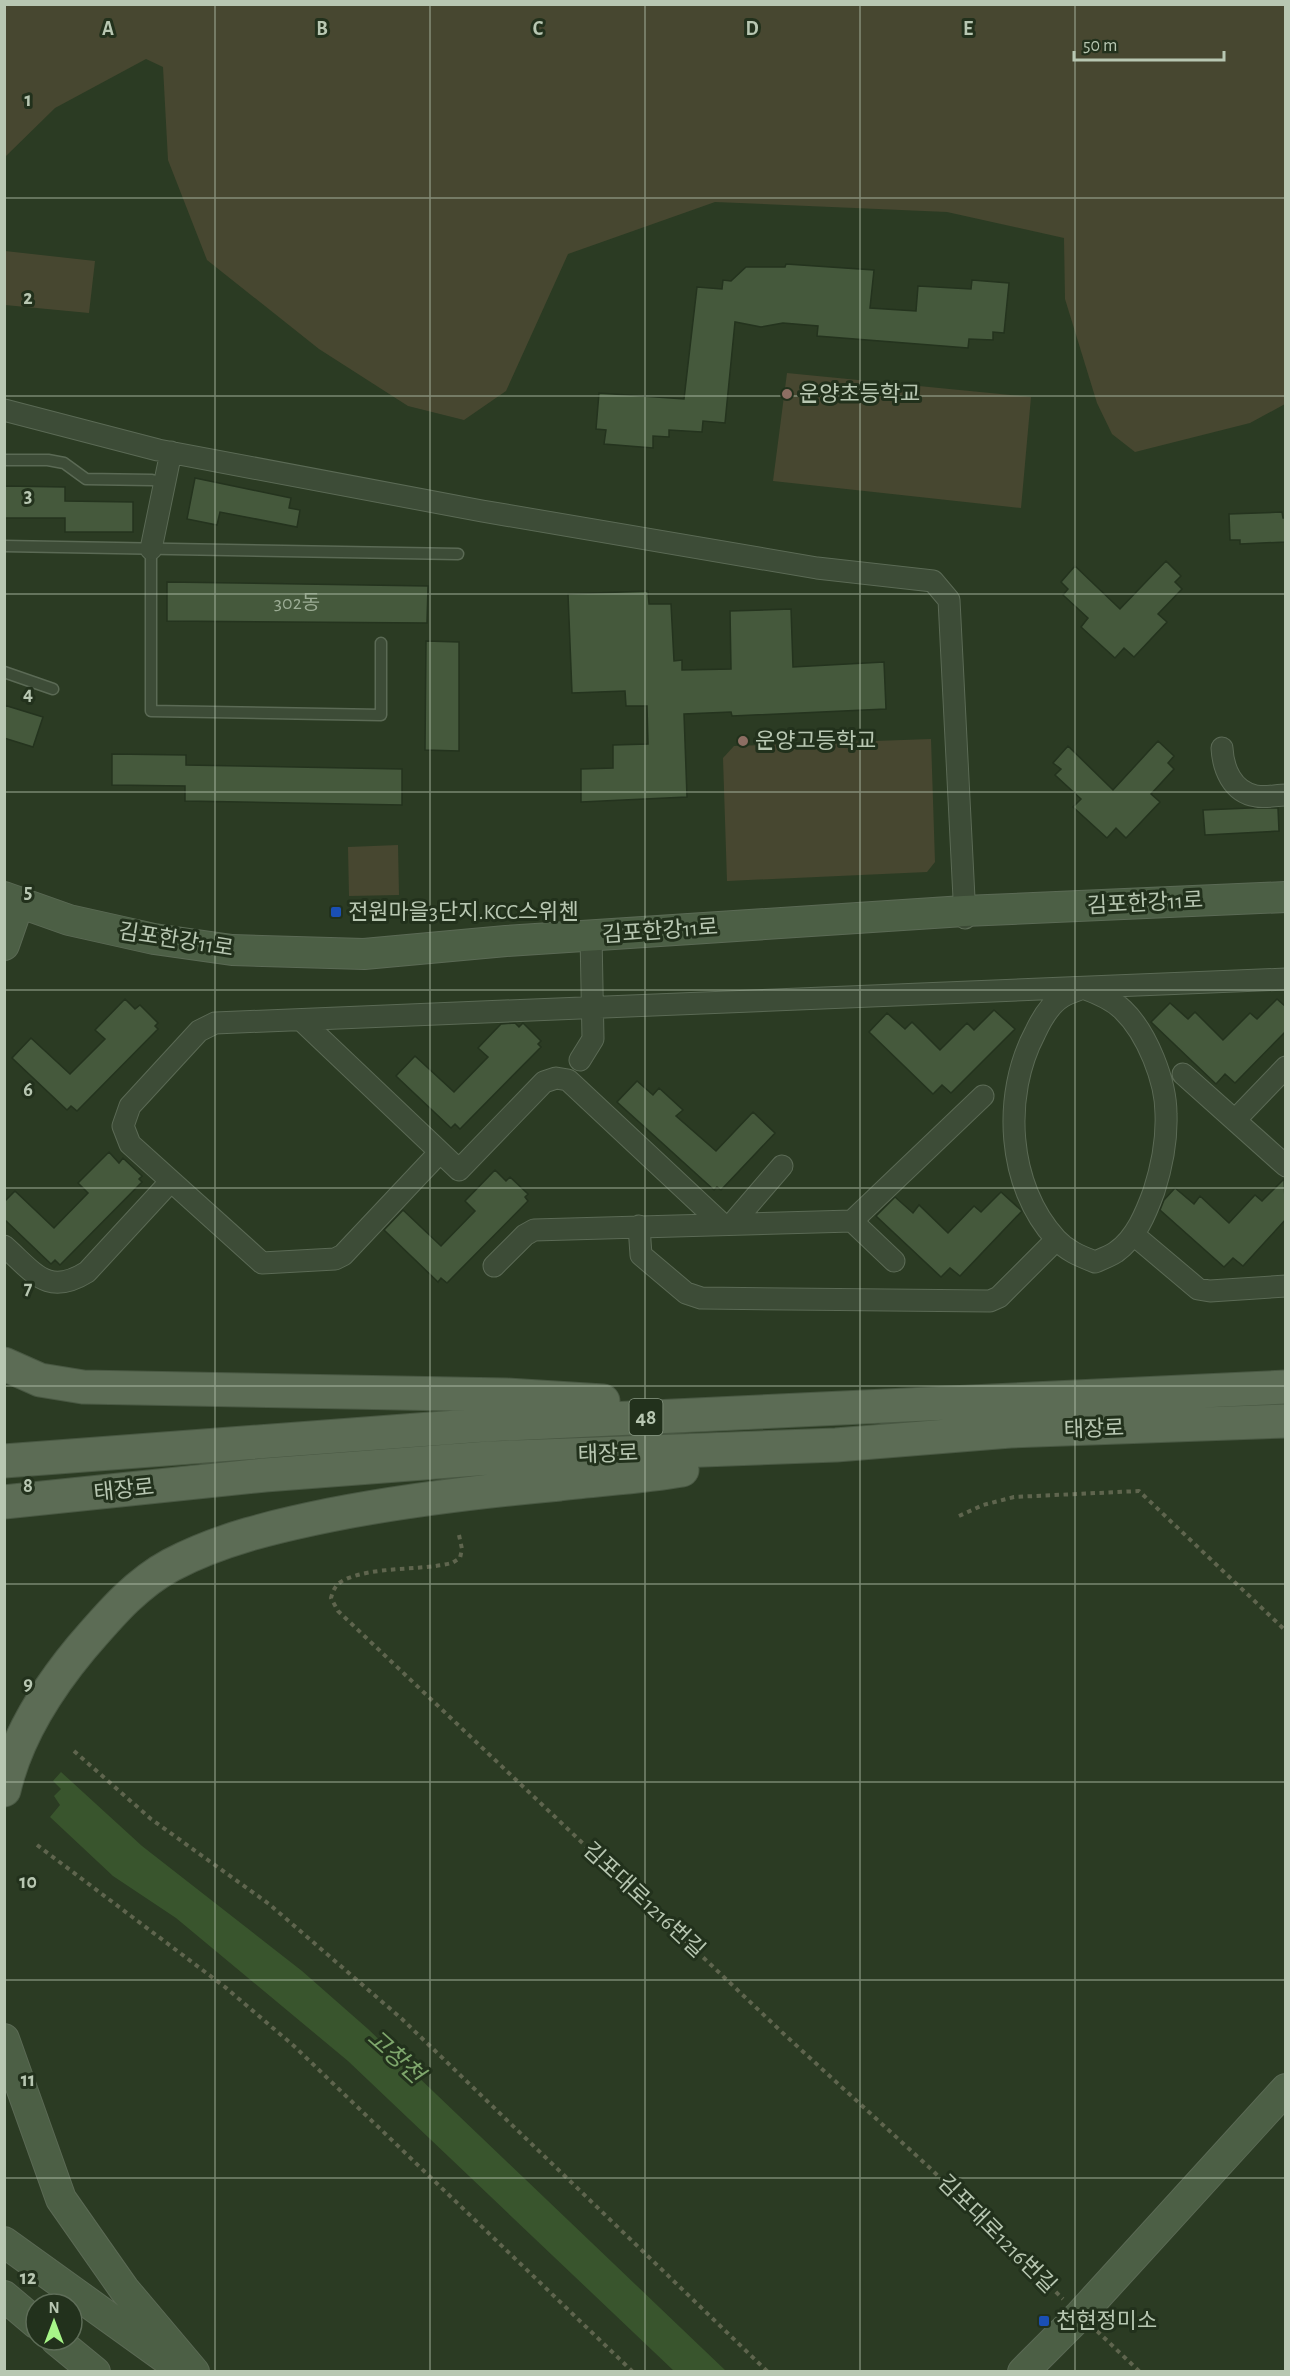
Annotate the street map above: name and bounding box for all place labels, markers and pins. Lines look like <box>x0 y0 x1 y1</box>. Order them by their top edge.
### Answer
place label: 운양초등학교 <box>799 382 920 405</box>
marker: 운양초등학교 <box>780 387 794 401</box>
place label: 운양고등학교 <box>755 729 876 752</box>
marker: 운양고등학교 <box>736 734 750 748</box>
place label: 전원마을3단지.KCC스위첸 <box>348 900 579 923</box>
marker: 전원마을3단지.KCC스위첸 <box>329 905 343 919</box>
place label: 천현정미소 <box>1056 2309 1157 2332</box>
marker: 천현정미소 <box>1037 2314 1051 2328</box>

